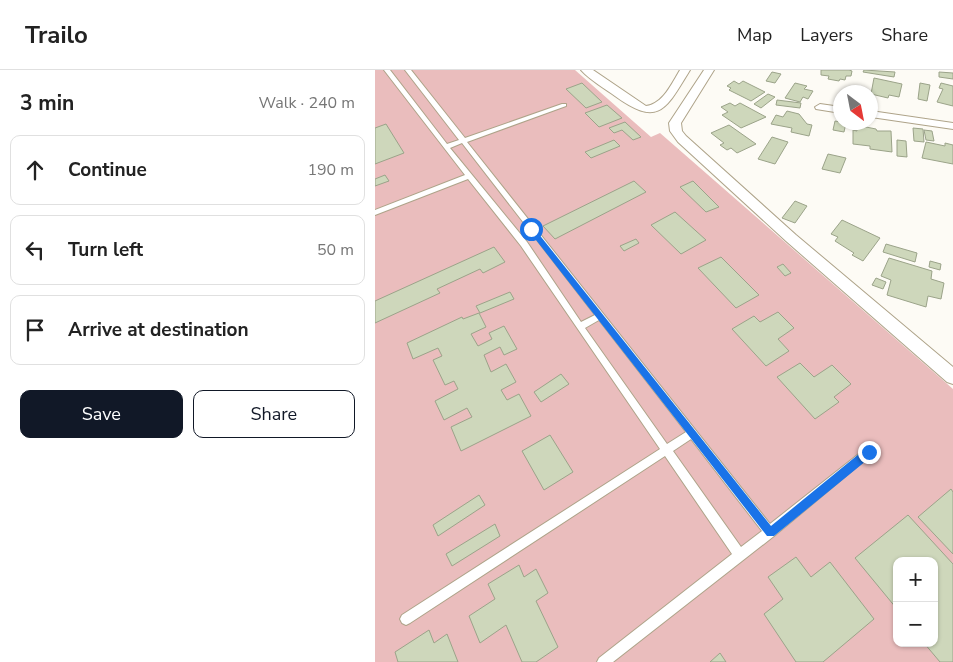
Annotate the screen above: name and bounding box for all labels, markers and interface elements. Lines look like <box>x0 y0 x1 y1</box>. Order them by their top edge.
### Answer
text: Trailo <box>25 19 88 51</box>
text: Map <box>737 23 772 47</box>
text: Layers <box>800 23 853 47</box>
text: Share <box>881 23 928 47</box>
north arrow <box>833 85 878 130</box>
text: 3 min <box>20 89 74 117</box>
text: Walk · 240 m <box>259 92 355 114</box>
icon: ahead <box>21 156 49 184</box>
text: Continue <box>68 157 147 183</box>
text: 190 m <box>307 159 354 181</box>
route start <box>520 218 543 241</box>
icon: left <box>21 236 49 264</box>
text: Turn left <box>68 237 143 263</box>
text: 50 m <box>317 239 354 261</box>
icon: arrive <box>21 316 49 344</box>
text: Arrive at destination <box>68 317 249 343</box>
button: Save <box>20 390 183 438</box>
button: Share <box>193 390 355 438</box>
route end <box>858 441 881 464</box>
map controls <box>893 557 938 647</box>
button: + <box>893 557 938 602</box>
button: − <box>893 602 938 647</box>

